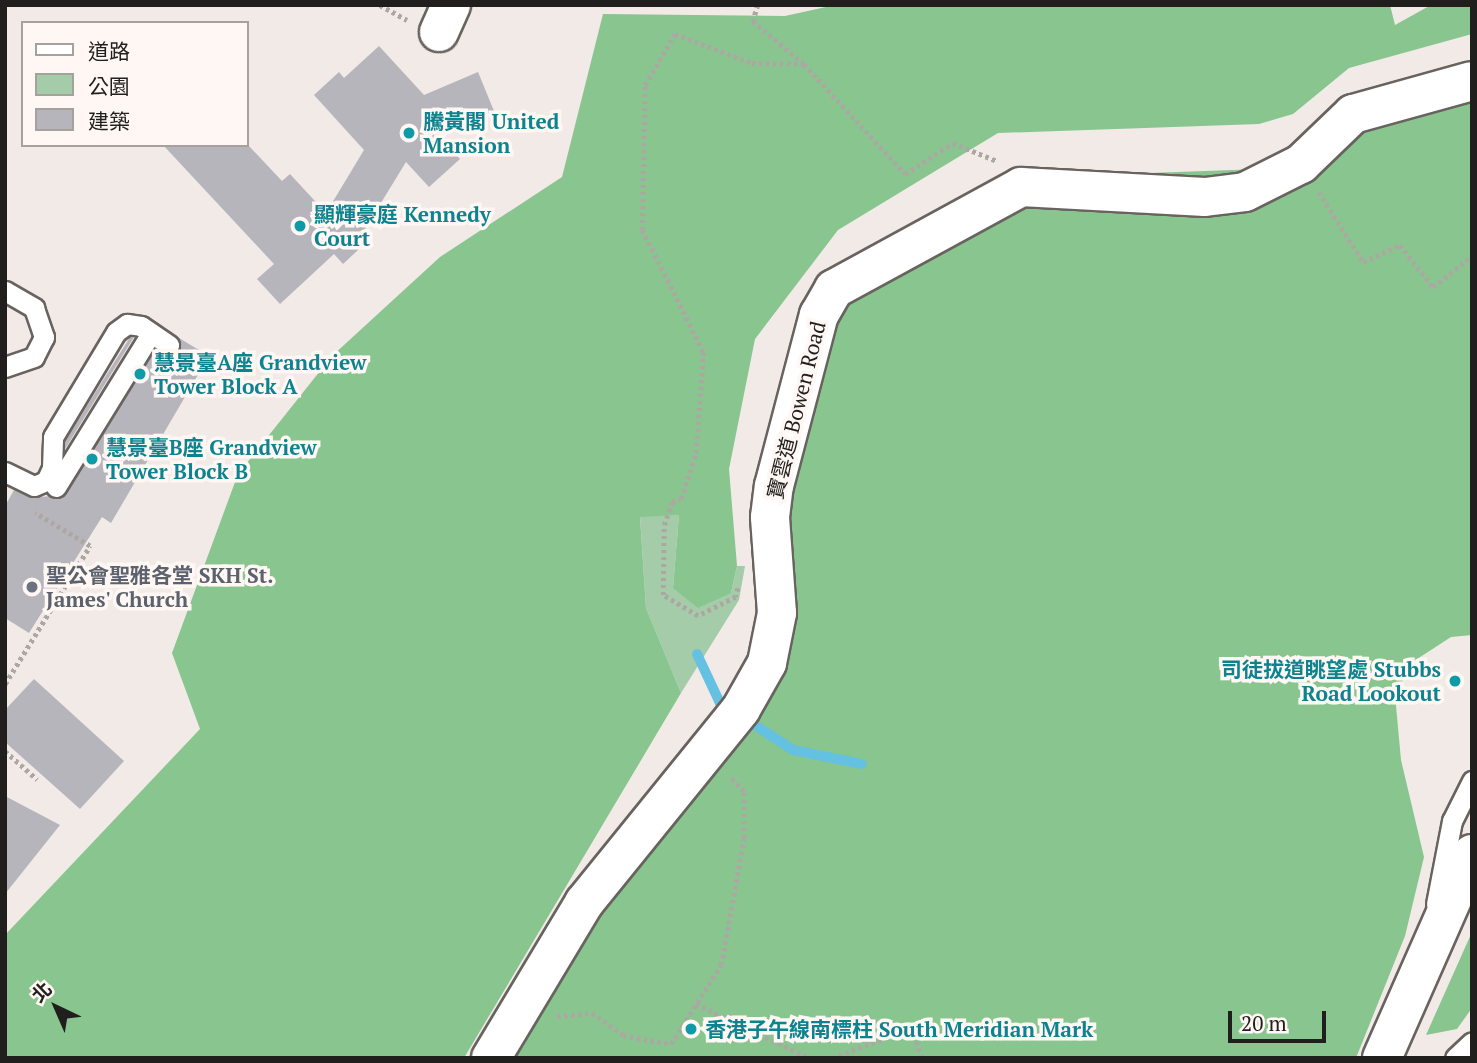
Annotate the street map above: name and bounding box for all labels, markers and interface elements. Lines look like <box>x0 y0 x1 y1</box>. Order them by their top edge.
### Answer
legend <box>21 21 248 147</box>
text: 道路 <box>88 37 130 65</box>
text: 公園 <box>88 72 130 100</box>
text: 建築 <box>88 107 130 135</box>
place label: 騰黃閣 United Mansion <box>423 108 559 158</box>
marker: 騰黃閣 United Mansion <box>401 125 417 141</box>
place label: 顯輝豪庭 Kennedy Court <box>314 201 491 251</box>
marker: 顯輝豪庭 Kennedy Court <box>292 218 308 234</box>
street label: 寶雲道 Bowen Road <box>762 318 830 502</box>
place label: 慧景臺A座 Grandview Tower Block A <box>154 349 366 399</box>
marker: 慧景臺A座 Grandview Tower Block A <box>132 366 148 382</box>
place label: 慧景臺B座 Grandview Tower Block B <box>106 434 317 484</box>
marker: 慧景臺B座 Grandview Tower Block B <box>84 451 100 467</box>
place label: 聖公會聖雅各堂 SKH St. James' Church <box>46 562 273 612</box>
marker: 聖公會聖雅各堂 SKH St. James' Church <box>24 579 40 595</box>
place label: 司徒拔道眺望處 Stubbs Road Lookout <box>1221 656 1441 706</box>
marker: 司徒拔道眺望處 Stubbs Road Lookout <box>1447 673 1463 689</box>
north arrow <box>21 972 91 1042</box>
text: 北 <box>26 976 57 1007</box>
scale bar <box>1232 996 1330 1040</box>
text: 20 m <box>1241 1009 1287 1037</box>
place label: 香港子午線南標柱 South Meridian Mark <box>705 1016 1093 1042</box>
marker: 香港子午線南標柱 South Meridian Mark <box>683 1021 699 1037</box>

